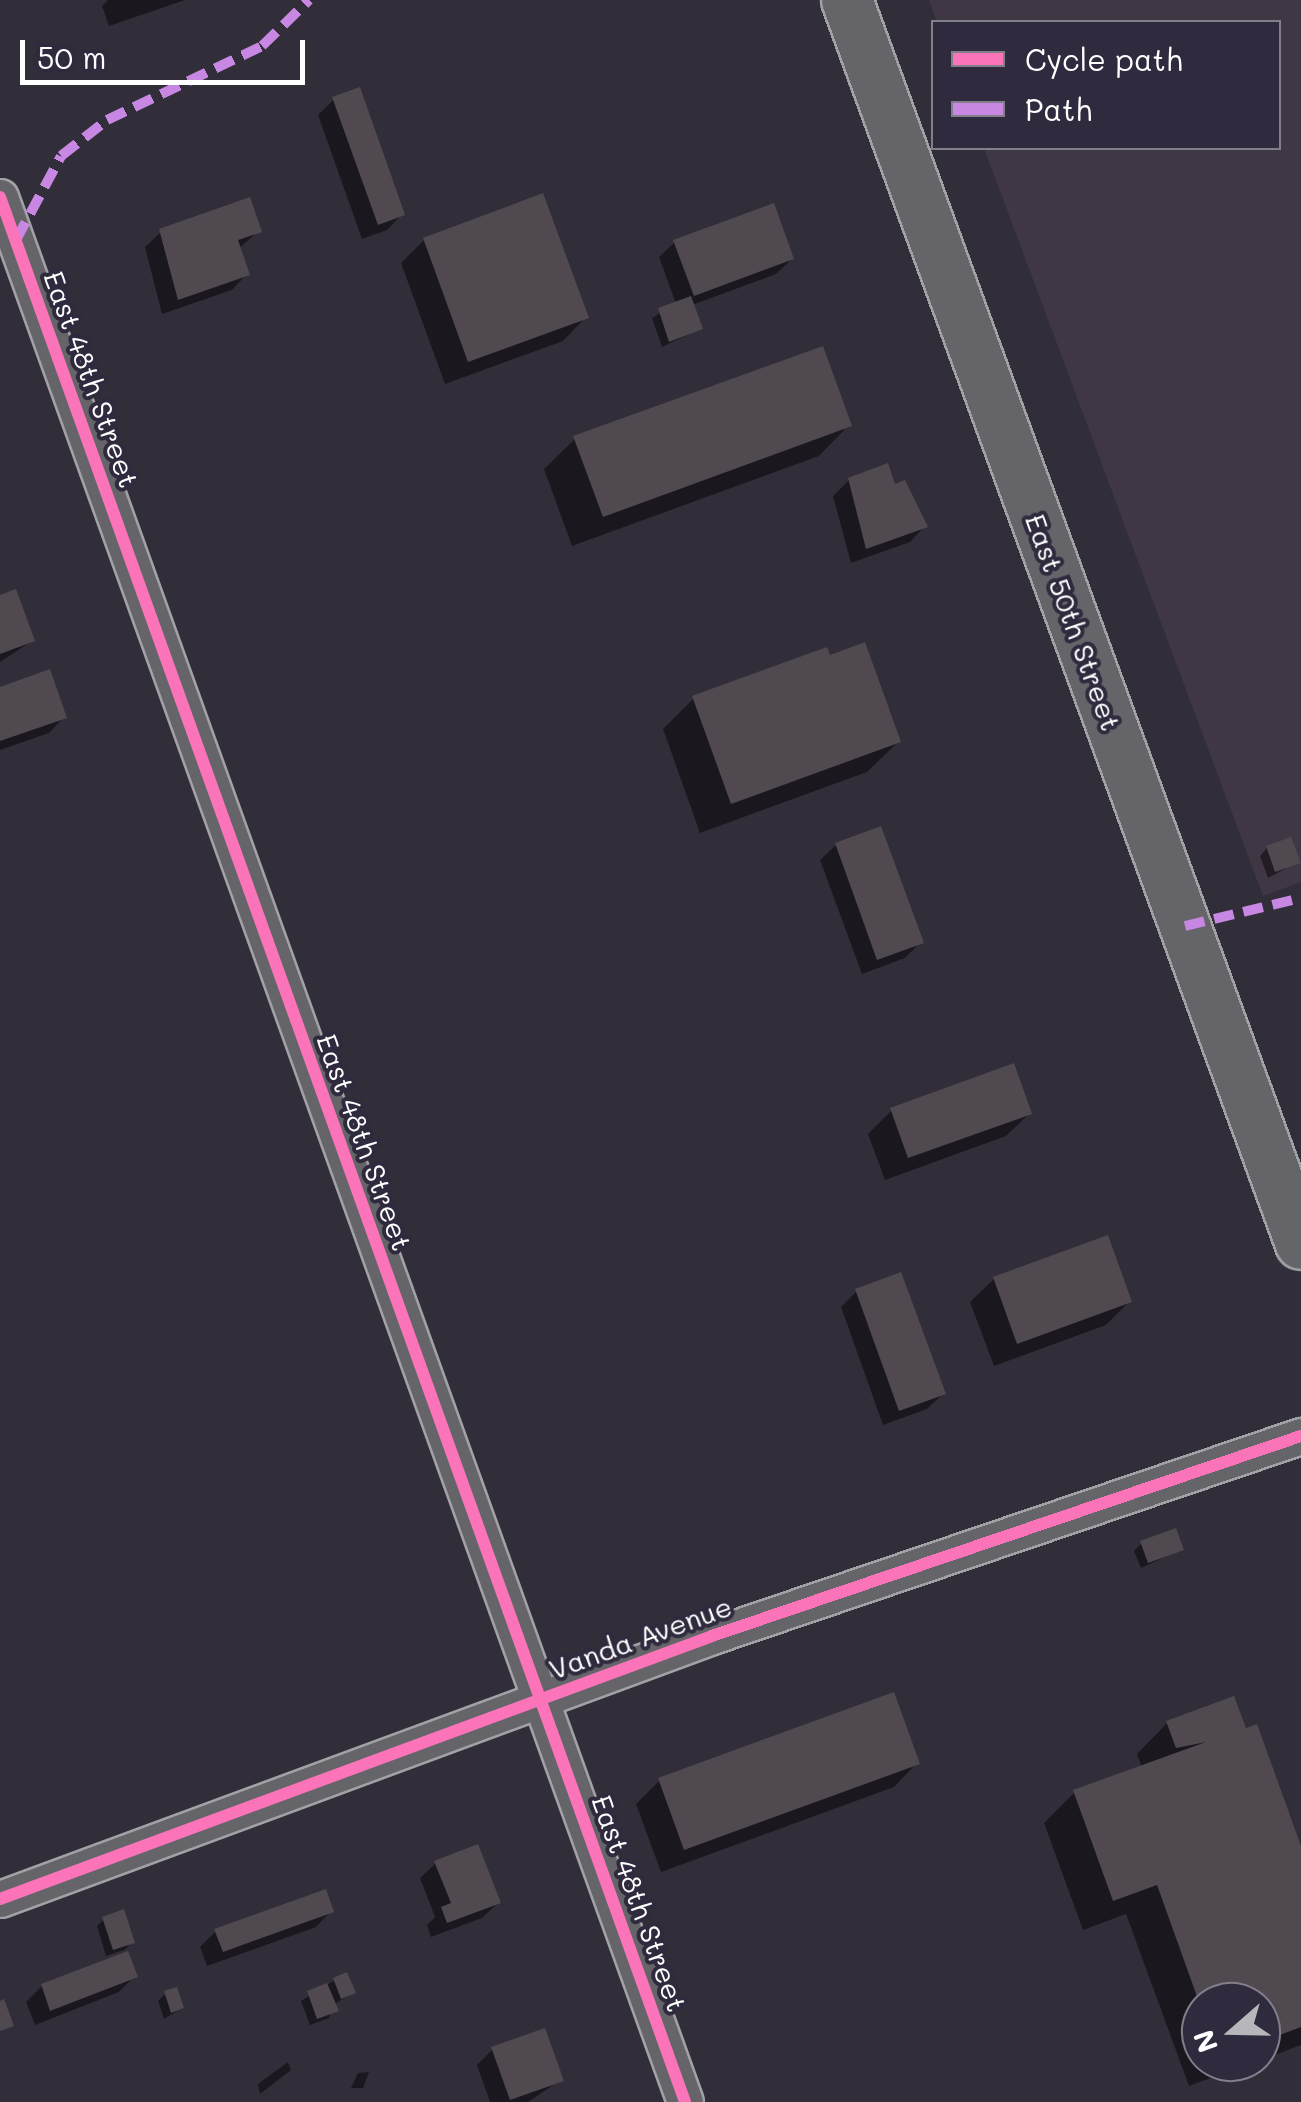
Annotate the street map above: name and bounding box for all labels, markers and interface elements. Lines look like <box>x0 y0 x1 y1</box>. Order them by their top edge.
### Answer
scale bar <box>25 20 310 82</box>
legend <box>931 20 1281 150</box>
text: 50 m <box>37 37 107 77</box>
text: Cycle path <box>1025 39 1183 79</box>
text: Path <box>1025 89 1092 129</box>
street label: East 48th Street <box>37 266 147 492</box>
street label: East 50th Street <box>1019 509 1129 735</box>
street label: East 48th Street <box>310 1029 420 1255</box>
street label: Vanda Avenue <box>544 1588 736 1686</box>
street label: East 48th Street <box>585 1790 695 2016</box>
north arrow <box>1181 1982 1281 2082</box>
text: N <box>1184 2025 1225 2058</box>

